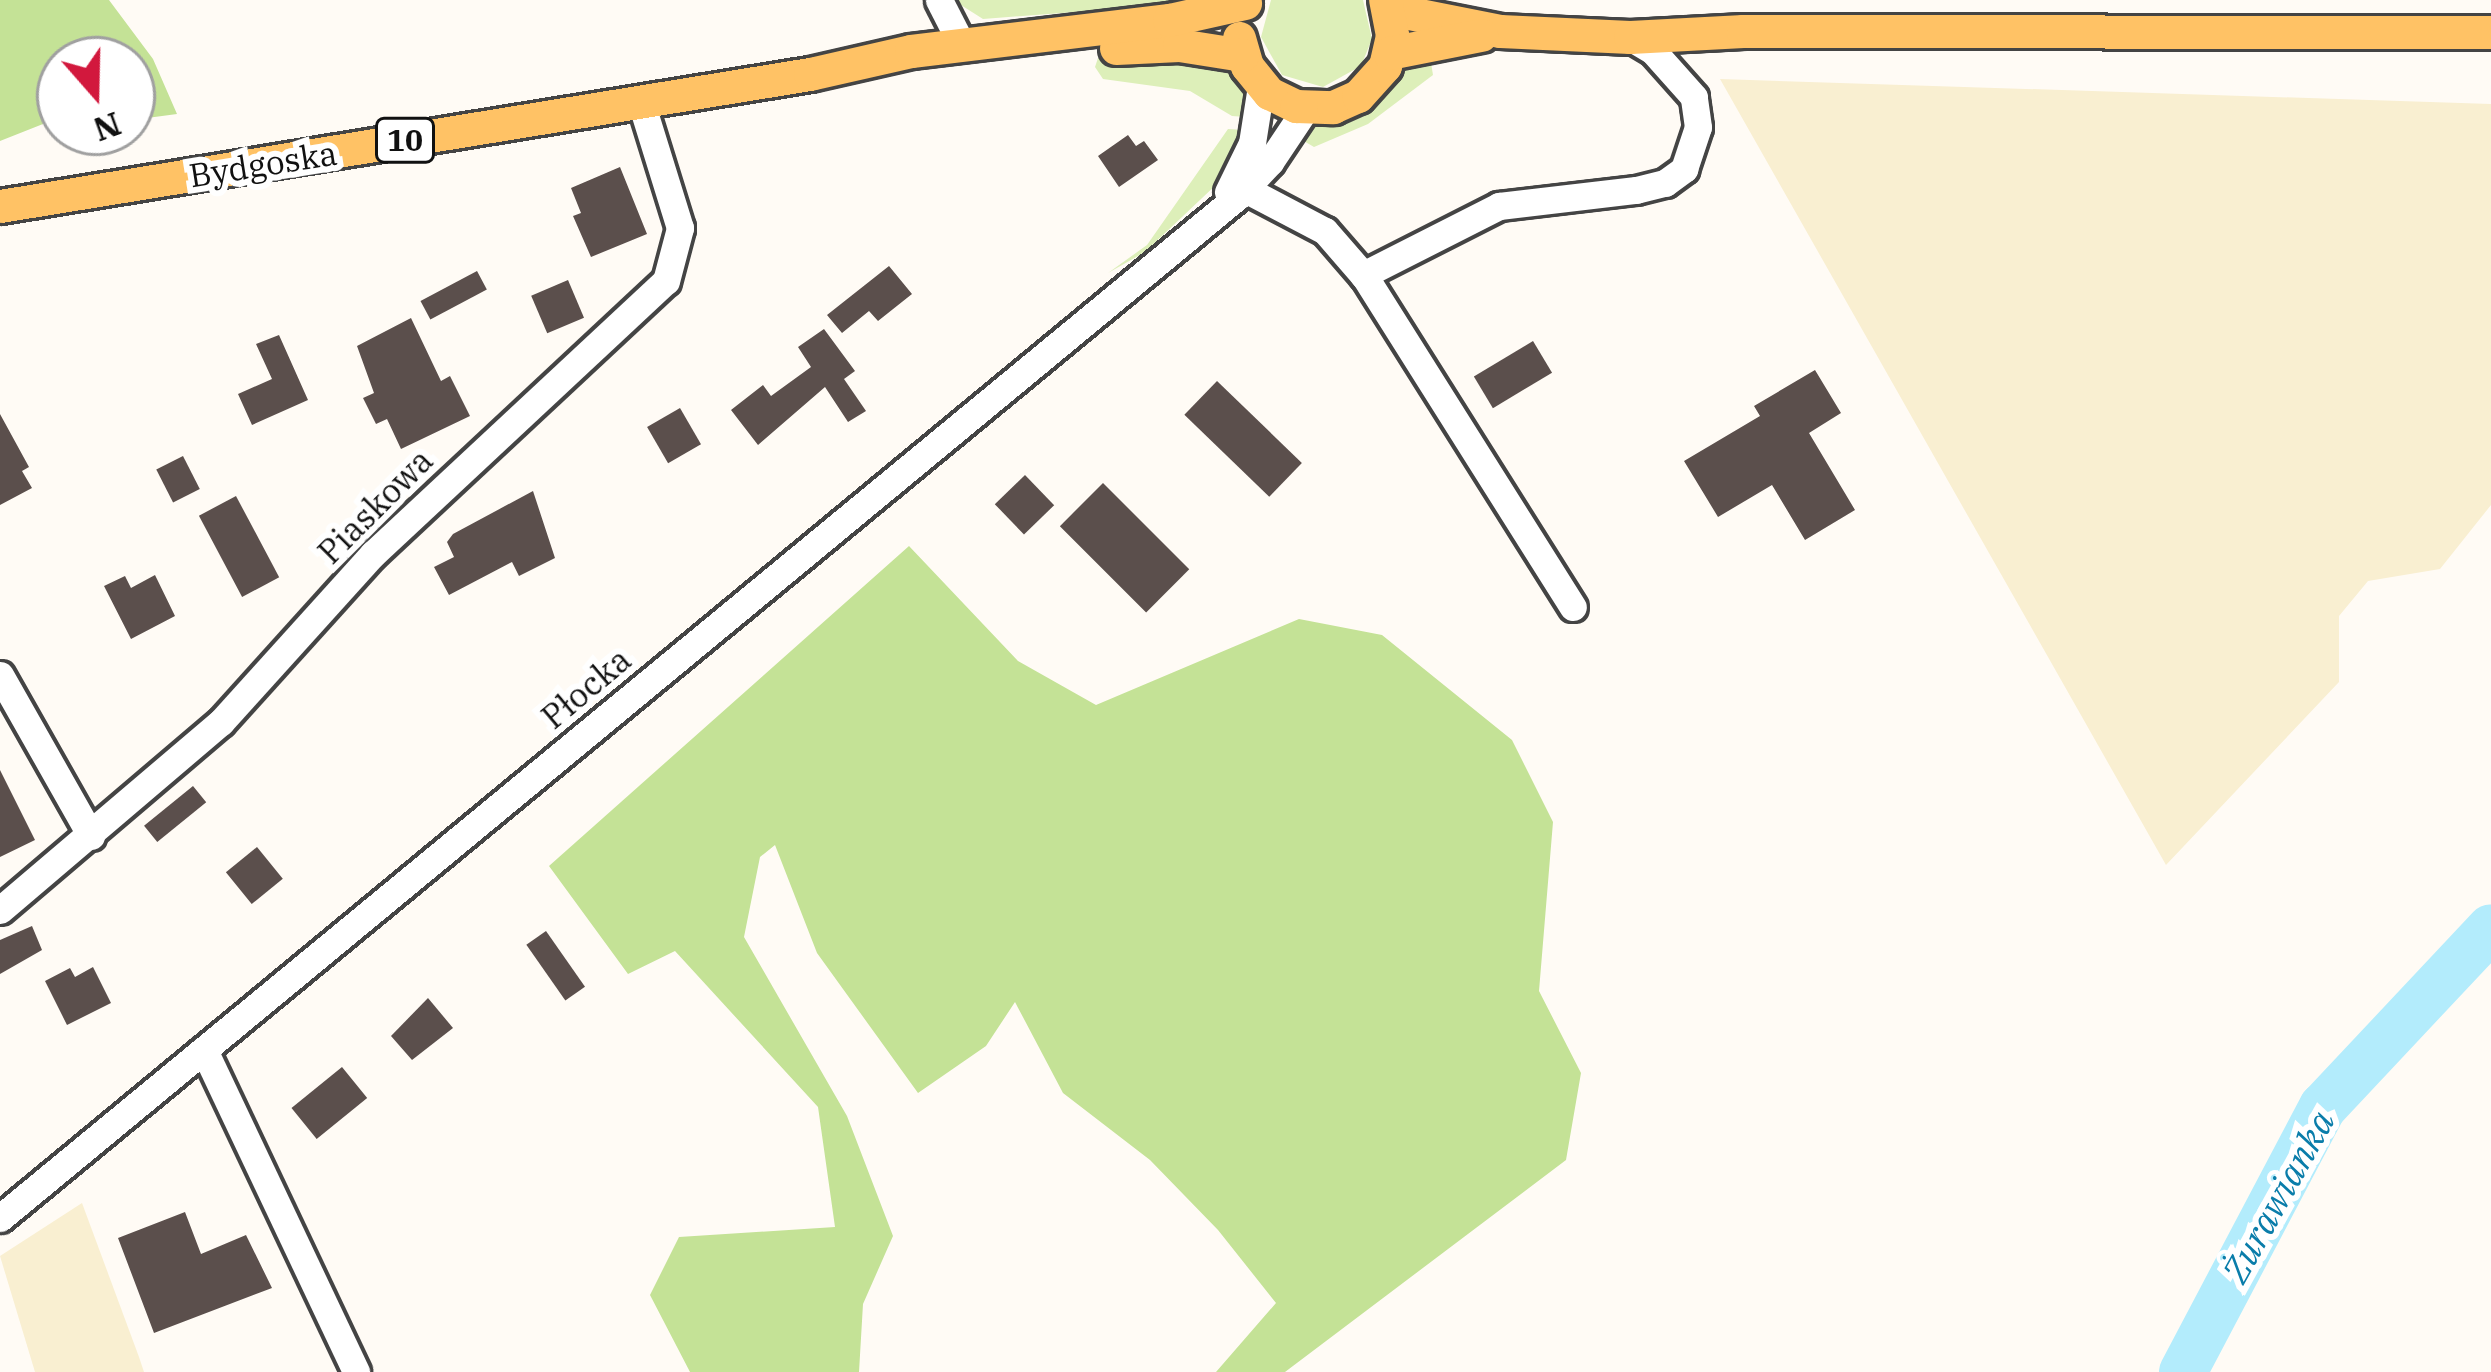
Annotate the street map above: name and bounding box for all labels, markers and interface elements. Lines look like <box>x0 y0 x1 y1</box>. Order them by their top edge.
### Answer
north arrow <box>36 36 156 156</box>
text: N <box>88 103 127 152</box>
road number: 10 <box>375 116 435 164</box>
street label: Bydgoska <box>186 133 340 195</box>
street label: Piaskowa <box>309 440 441 572</box>
street label: Płocka <box>533 639 639 737</box>
water label: Żurawianka <box>2213 1102 2343 1290</box>

